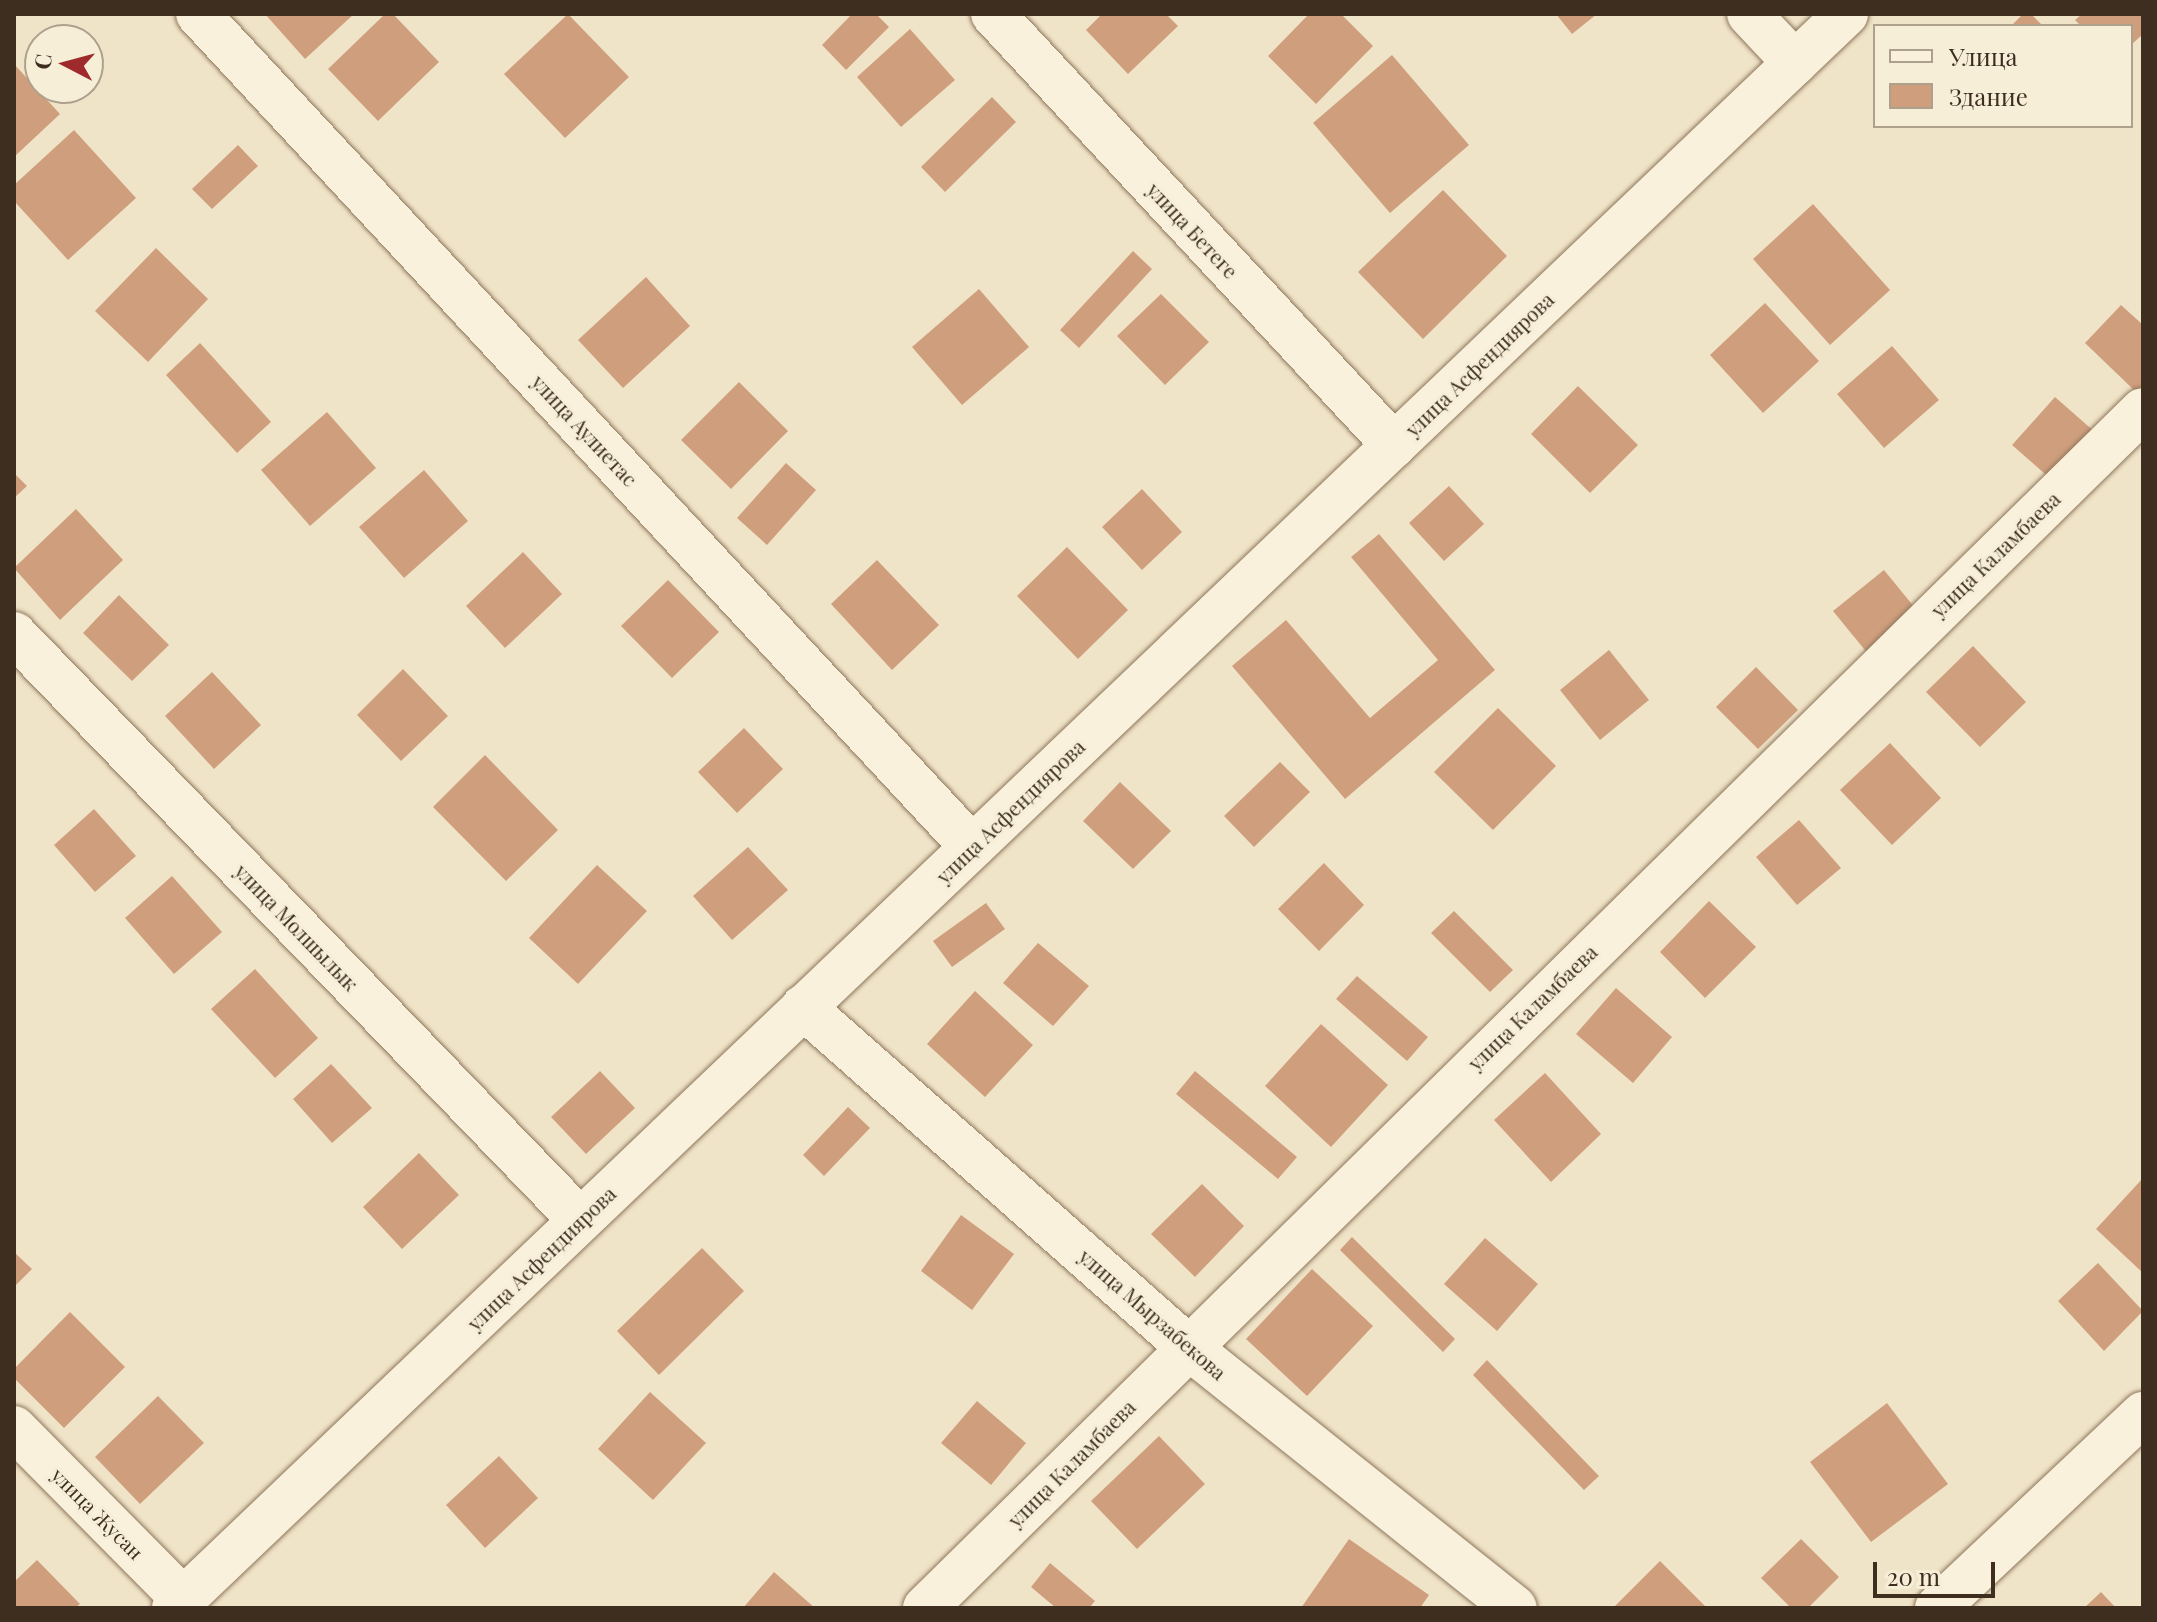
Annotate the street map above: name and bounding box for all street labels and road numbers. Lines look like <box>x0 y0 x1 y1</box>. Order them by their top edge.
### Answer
street label: улица Бетеге <box>1143 177 1243 283</box>
street label: улица Асфендиярова <box>1400 287 1558 441</box>
street label: улица Аулиетас <box>527 369 643 491</box>
street label: улица Каламбаева <box>1926 486 2064 622</box>
street label: улица Асфендиярова <box>931 734 1089 888</box>
street label: улица Молшылык <box>230 859 364 995</box>
street label: улица Каламбаева <box>1463 939 1601 1075</box>
street label: улица Асфендиярова <box>462 1181 620 1335</box>
street label: улица Мырзабекова <box>1075 1244 1231 1384</box>
street label: улица Каламбаева <box>1002 1394 1140 1532</box>
street label: улица Жусан <box>47 1462 149 1564</box>

